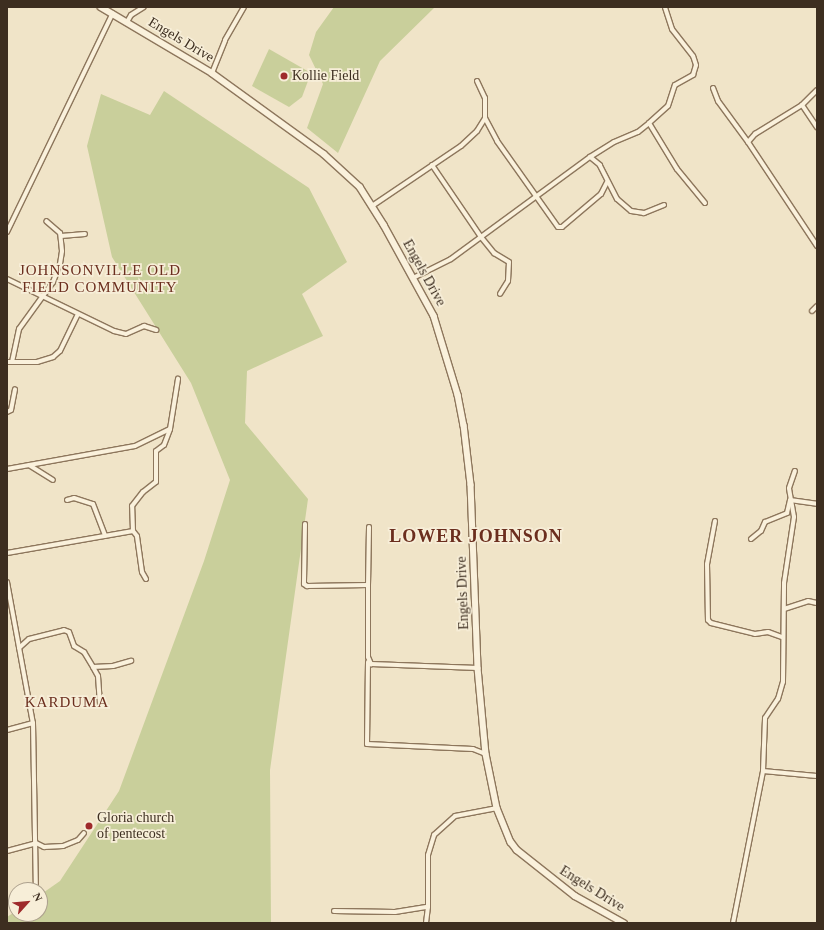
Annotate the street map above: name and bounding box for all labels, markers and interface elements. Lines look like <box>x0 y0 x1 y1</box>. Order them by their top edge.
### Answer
street label: Engels Drive <box>145 14 217 66</box>
place label: Kollie Field <box>292 68 359 84</box>
marker: Kollie Field <box>279 71 289 81</box>
street label: Engels Drive <box>399 237 449 309</box>
district label: JOHNSONVILLE OLD FIELD COMMUNITY <box>19 261 181 296</box>
district label: LOWER JOHNSON <box>389 525 563 547</box>
street label: Engels Drive <box>453 556 473 630</box>
district label: KARDUMA <box>25 694 109 712</box>
place label: Gloria church of pentecost <box>97 810 174 842</box>
marker: Gloria church of pentecost <box>84 821 94 831</box>
street label: Engels Drive <box>556 862 628 916</box>
north arrow <box>8 882 48 922</box>
text: N <box>31 891 45 903</box>

